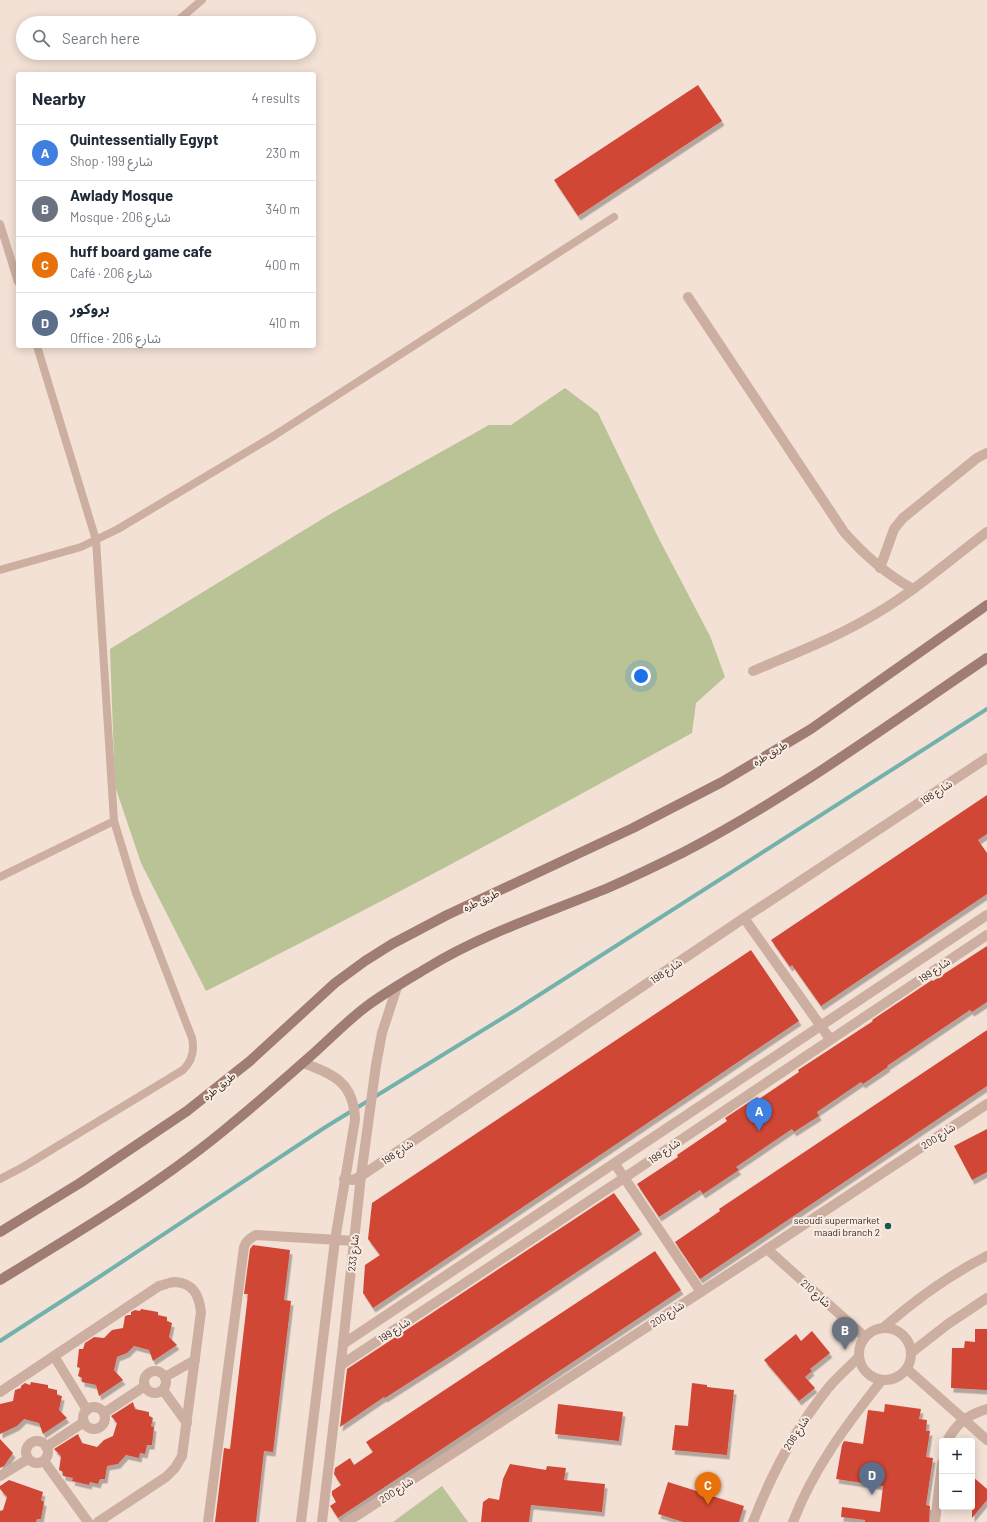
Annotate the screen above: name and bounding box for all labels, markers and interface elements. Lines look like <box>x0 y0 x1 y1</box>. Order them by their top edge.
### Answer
search box <box>16 16 316 60</box>
icon: search <box>30 27 52 49</box>
text: Search here <box>62 29 140 47</box>
text: Nearby <box>32 88 86 108</box>
text: 4 results <box>252 90 300 106</box>
text: Quintessentially Egypt <box>70 130 218 148</box>
text: A <box>41 145 49 161</box>
text: 230 m <box>266 145 300 161</box>
text: Shop · شارع 199 <box>70 153 153 169</box>
text: Awlady Mosque <box>70 186 173 204</box>
text: B <box>41 201 49 217</box>
text: 340 m <box>265 201 300 217</box>
text: Mosque · شارع 206 <box>70 209 171 225</box>
text: huff board game cafe <box>70 242 212 260</box>
text: C <box>41 257 49 273</box>
text: 400 m <box>265 257 300 273</box>
text: Café · شارع 206 <box>70 265 152 281</box>
text: بروكور <box>70 299 110 317</box>
text: D <box>41 315 49 331</box>
text: 410 m <box>269 315 300 331</box>
text: Office · شارع 206 <box>70 330 161 346</box>
your location <box>631 666 651 686</box>
street label: طريق طره <box>751 738 790 769</box>
street label: شارع 198 <box>918 777 955 808</box>
street label: طريق طره <box>461 886 501 914</box>
street label: شارع 199 <box>916 955 953 987</box>
street label: شارع 198 <box>648 956 685 988</box>
street label: طريق طره <box>201 1069 238 1103</box>
pin: A <box>746 1098 772 1131</box>
street label: شارع 200 <box>919 1120 958 1153</box>
street label: شارع 199 <box>646 1136 683 1168</box>
street label: شارع 198 <box>379 1137 416 1169</box>
place label: seoudi supermarket maadi branch 2 <box>794 1214 880 1238</box>
marker: seoudi supermarket maadi branch 2 <box>883 1221 893 1231</box>
street label: شارع 233 <box>345 1234 363 1272</box>
street label: شارع 210 <box>797 1277 833 1311</box>
street label: شارع 200 <box>648 1298 687 1331</box>
street label: شارع 199 <box>376 1315 413 1346</box>
pin: B <box>832 1317 858 1350</box>
street label: شارع 206 <box>781 1414 813 1453</box>
map controls <box>939 1438 975 1510</box>
button: + <box>939 1438 975 1474</box>
pin: D <box>859 1462 885 1495</box>
pin: C <box>695 1472 721 1505</box>
street label: شارع 200 <box>377 1474 416 1507</box>
button: − <box>939 1474 975 1510</box>

